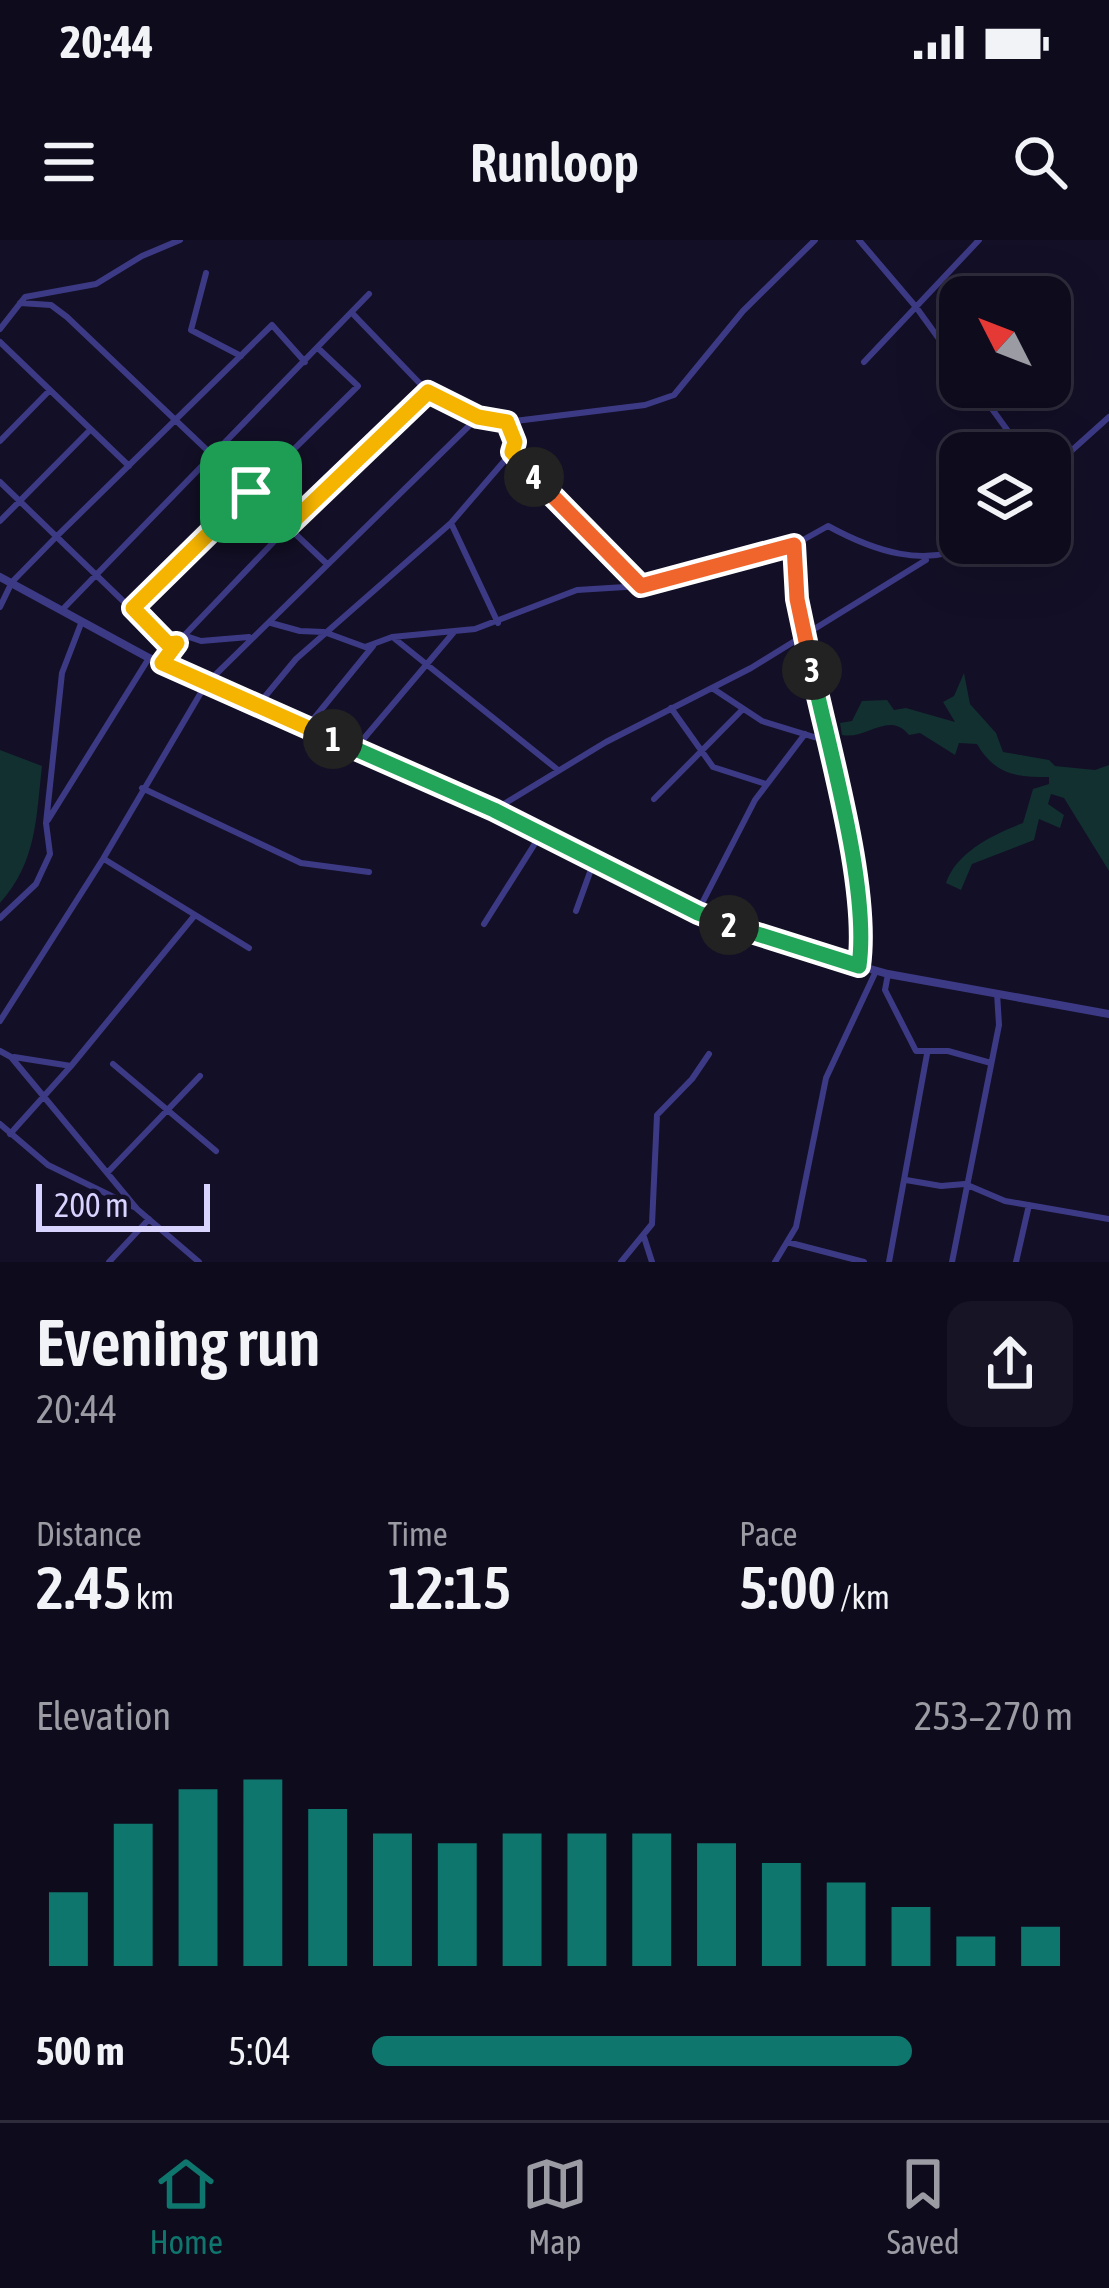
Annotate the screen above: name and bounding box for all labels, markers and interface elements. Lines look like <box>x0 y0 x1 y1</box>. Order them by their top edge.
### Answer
text: 20:44 <box>60 16 154 68</box>
icon: menu <box>36 129 102 195</box>
icon: search <box>1007 129 1073 195</box>
text: Runloop <box>470 132 639 193</box>
north arrow <box>939 276 1071 408</box>
map controls <box>939 276 1071 564</box>
button: layers <box>939 432 1071 564</box>
pin <box>200 441 302 543</box>
pin: 4 <box>504 447 564 507</box>
text: 4 <box>526 458 542 496</box>
icon: arrive <box>218 459 284 525</box>
pin: 3 <box>782 640 842 700</box>
text: 3 <box>804 651 820 689</box>
pin: 1 <box>303 709 363 769</box>
text: 1 <box>325 720 341 758</box>
pin: 2 <box>699 895 759 955</box>
text: 2 <box>721 906 737 944</box>
scale bar <box>36 1178 210 1231</box>
text: 200 m <box>54 1186 129 1224</box>
button: share <box>947 1301 1073 1427</box>
text: Evening run <box>36 1304 321 1380</box>
text: 20:44 <box>36 1387 117 1431</box>
text: Distance <box>36 1515 142 1553</box>
text: Time <box>388 1515 448 1553</box>
text: Pace <box>739 1515 797 1553</box>
text: 2.45 <box>36 1553 131 1622</box>
text: 12:15 <box>388 1553 511 1622</box>
text: 5:00 <box>739 1553 836 1622</box>
text: km <box>131 1578 174 1616</box>
text: /km <box>836 1578 890 1616</box>
text: Elevation <box>36 1694 171 1738</box>
text: 253–270 m <box>914 1694 1073 1738</box>
text: 500 m <box>36 2029 124 2073</box>
text: 5:04 <box>228 2029 291 2073</box>
tab: Home <box>149 2151 223 2261</box>
tab: Map <box>522 2151 588 2261</box>
tab: Saved <box>887 2151 960 2261</box>

